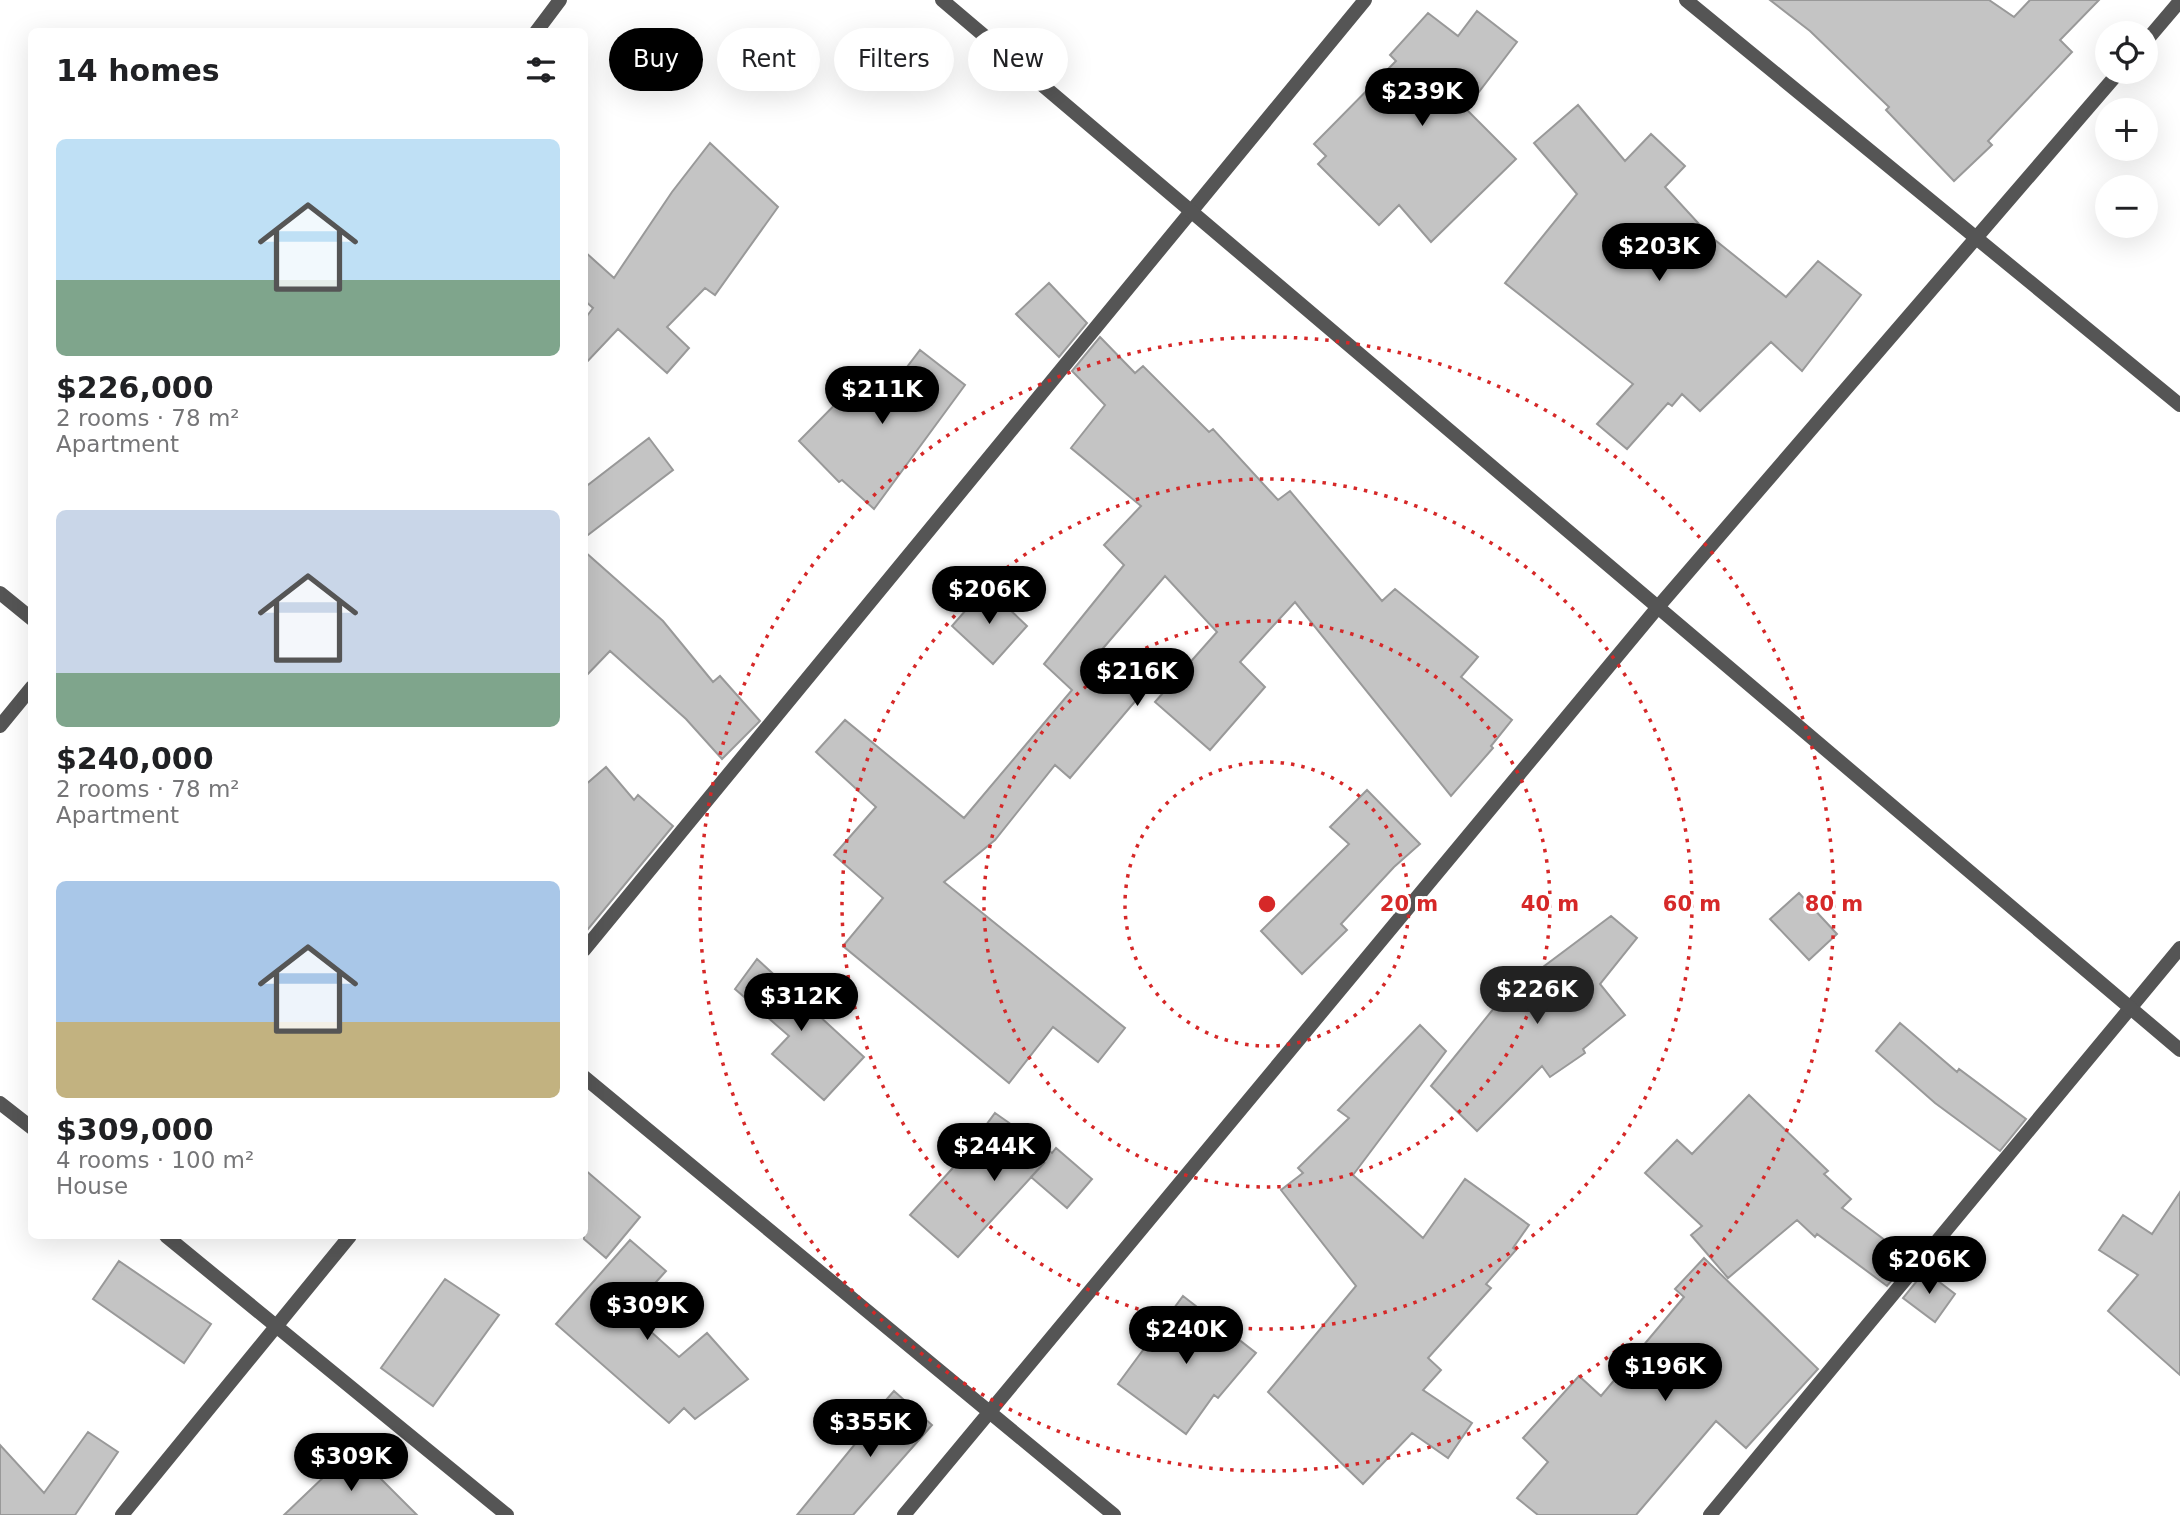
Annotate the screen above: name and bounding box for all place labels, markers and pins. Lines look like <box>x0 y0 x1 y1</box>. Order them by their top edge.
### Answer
pin: $239K <box>1373 68 1471 128</box>
pin: $203K <box>1610 224 1708 283</box>
pin: $211K <box>833 366 931 426</box>
pin: $206K <box>940 566 1038 626</box>
pin: $216K <box>1088 648 1186 708</box>
centre of rings <box>1255 892 1279 916</box>
pin: $226K <box>1488 967 1586 1026</box>
pin: $312K <box>752 974 850 1033</box>
pin: $244K <box>945 1124 1043 1183</box>
pin: $206K <box>1880 1236 1978 1296</box>
pin: $309K <box>598 1282 696 1342</box>
pin: $240K <box>1137 1306 1235 1366</box>
pin: $196K <box>1616 1344 1714 1403</box>
pin: $355K <box>821 1400 919 1459</box>
pin: $309K <box>302 1434 400 1493</box>

